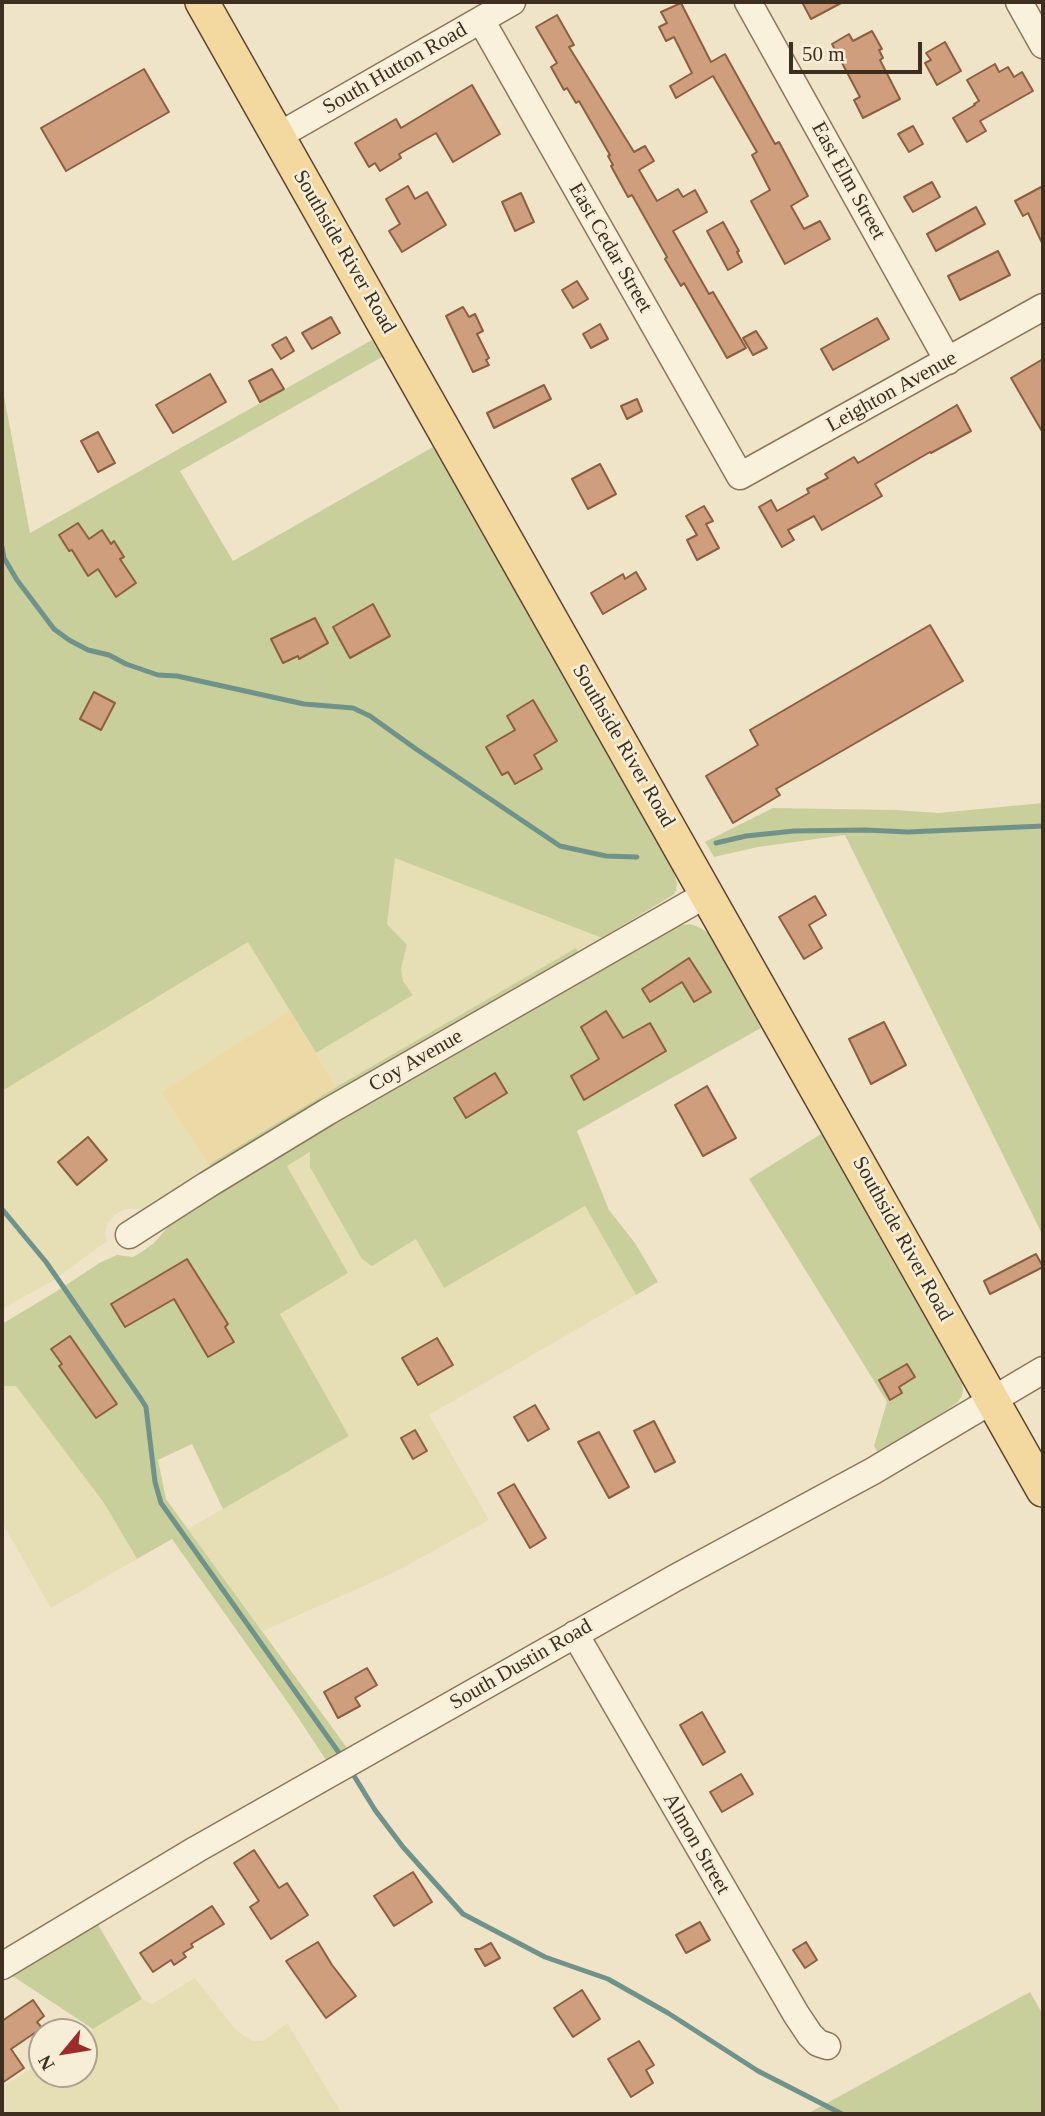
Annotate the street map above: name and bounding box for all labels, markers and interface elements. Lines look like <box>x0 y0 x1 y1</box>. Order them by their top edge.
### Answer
street label: South Hutton Road <box>318 18 472 120</box>
scale bar <box>793 28 926 72</box>
text: 50 m <box>802 42 845 66</box>
street label: East Elm Street <box>805 118 891 244</box>
street label: Southside River Road <box>287 166 401 338</box>
street label: East Cedar Street <box>563 179 657 317</box>
street label: Leighton Avenue <box>823 346 961 438</box>
street label: Southside River Road <box>566 660 680 832</box>
street label: Coy Avenue <box>365 1024 467 1098</box>
street label: Southside River Road <box>846 1152 958 1326</box>
street label: South Dustin Road <box>445 1614 597 1716</box>
street label: Almon Street <box>657 1789 735 1899</box>
north arrow <box>28 2018 98 2088</box>
text: N <box>34 2052 59 2074</box>

